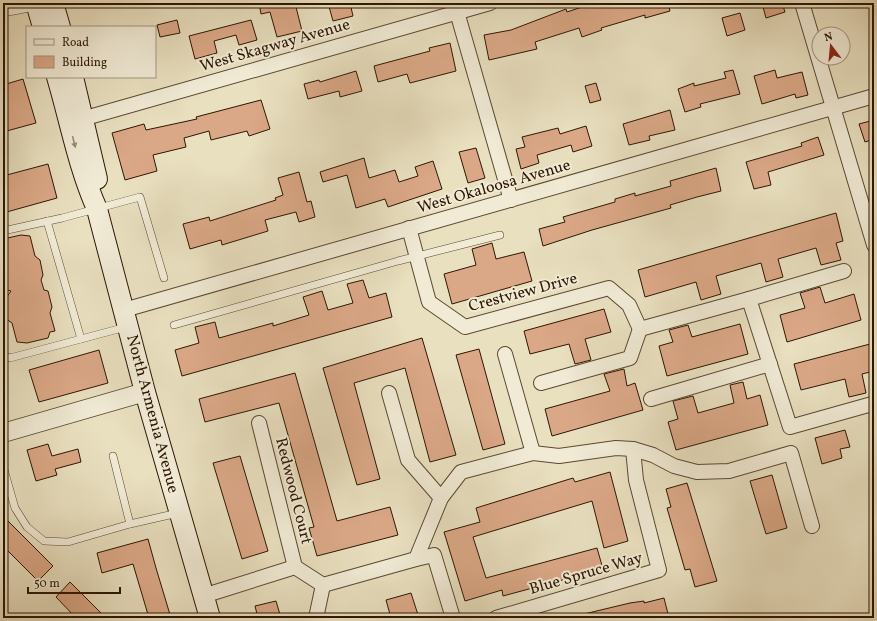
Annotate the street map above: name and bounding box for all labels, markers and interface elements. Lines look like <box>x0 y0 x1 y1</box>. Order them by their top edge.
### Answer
street label: West Skagway Avenue <box>197 14 353 78</box>
legend <box>26 26 156 78</box>
north arrow <box>811 26 851 66</box>
text: N <box>823 30 835 46</box>
text: Road <box>62 35 89 51</box>
text: Building <box>62 55 107 71</box>
one-way arrow <box>71 136 77 148</box>
street label: West Okaloosa Avenue <box>415 155 573 219</box>
street label: Crestview Drive <box>466 268 580 318</box>
street label: North Armenia Avenue <box>120 332 184 496</box>
street label: Redwood Court <box>269 435 317 547</box>
street label: Blue Spruce Way <box>527 547 646 601</box>
scale bar <box>28 569 120 595</box>
text: 50 m <box>34 576 60 592</box>

